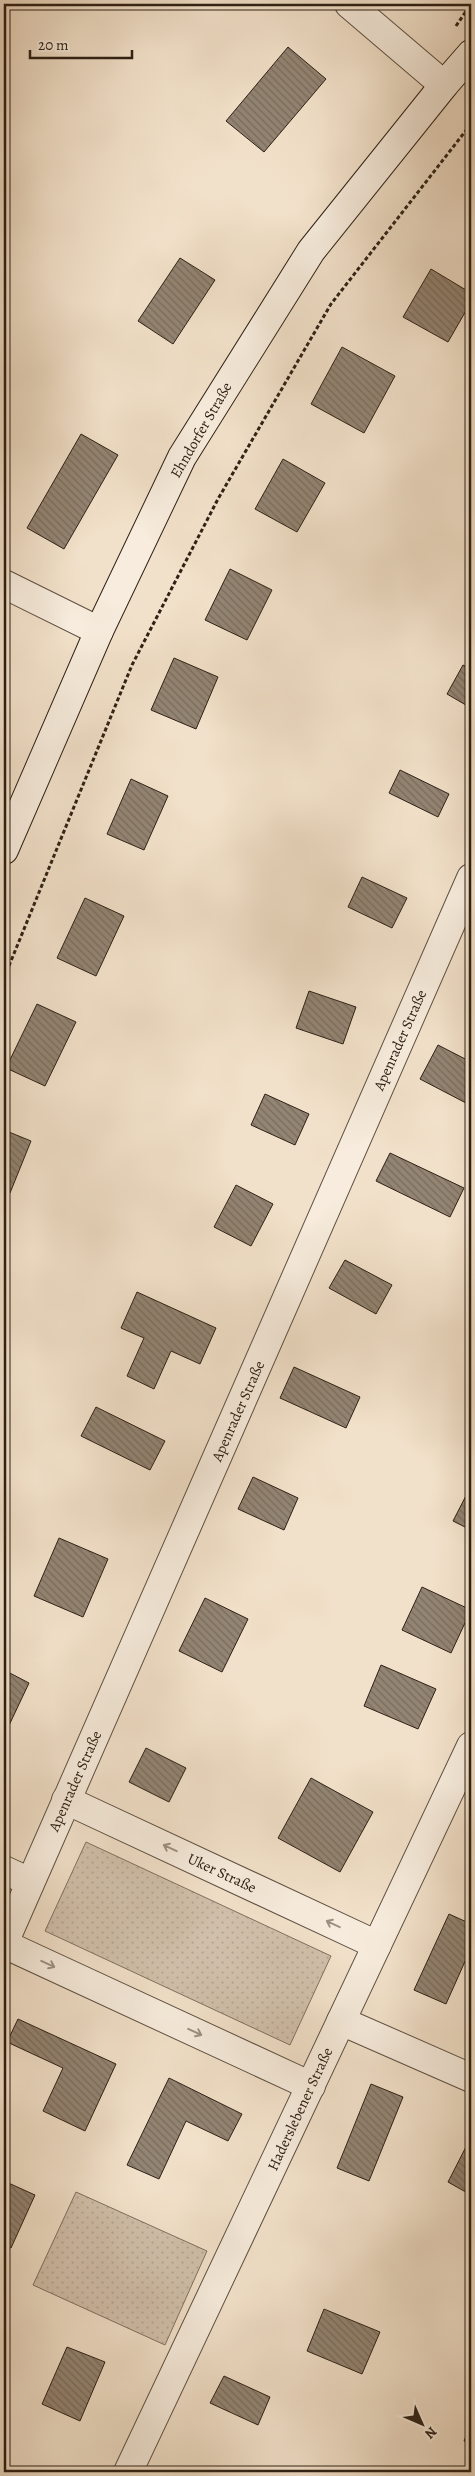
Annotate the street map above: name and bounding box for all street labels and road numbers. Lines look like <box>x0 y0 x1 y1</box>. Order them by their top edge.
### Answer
street label: Ehndorfer Straße <box>165 378 237 482</box>
street label: Apenrader Straße <box>368 986 431 1095</box>
street label: Apenrader Straße <box>206 1357 269 1466</box>
street label: Apenrader Straße <box>43 1727 106 1836</box>
street label: Uker Straße <box>184 1848 260 1898</box>
street label: Haderslebener Straße <box>263 2044 337 2174</box>

